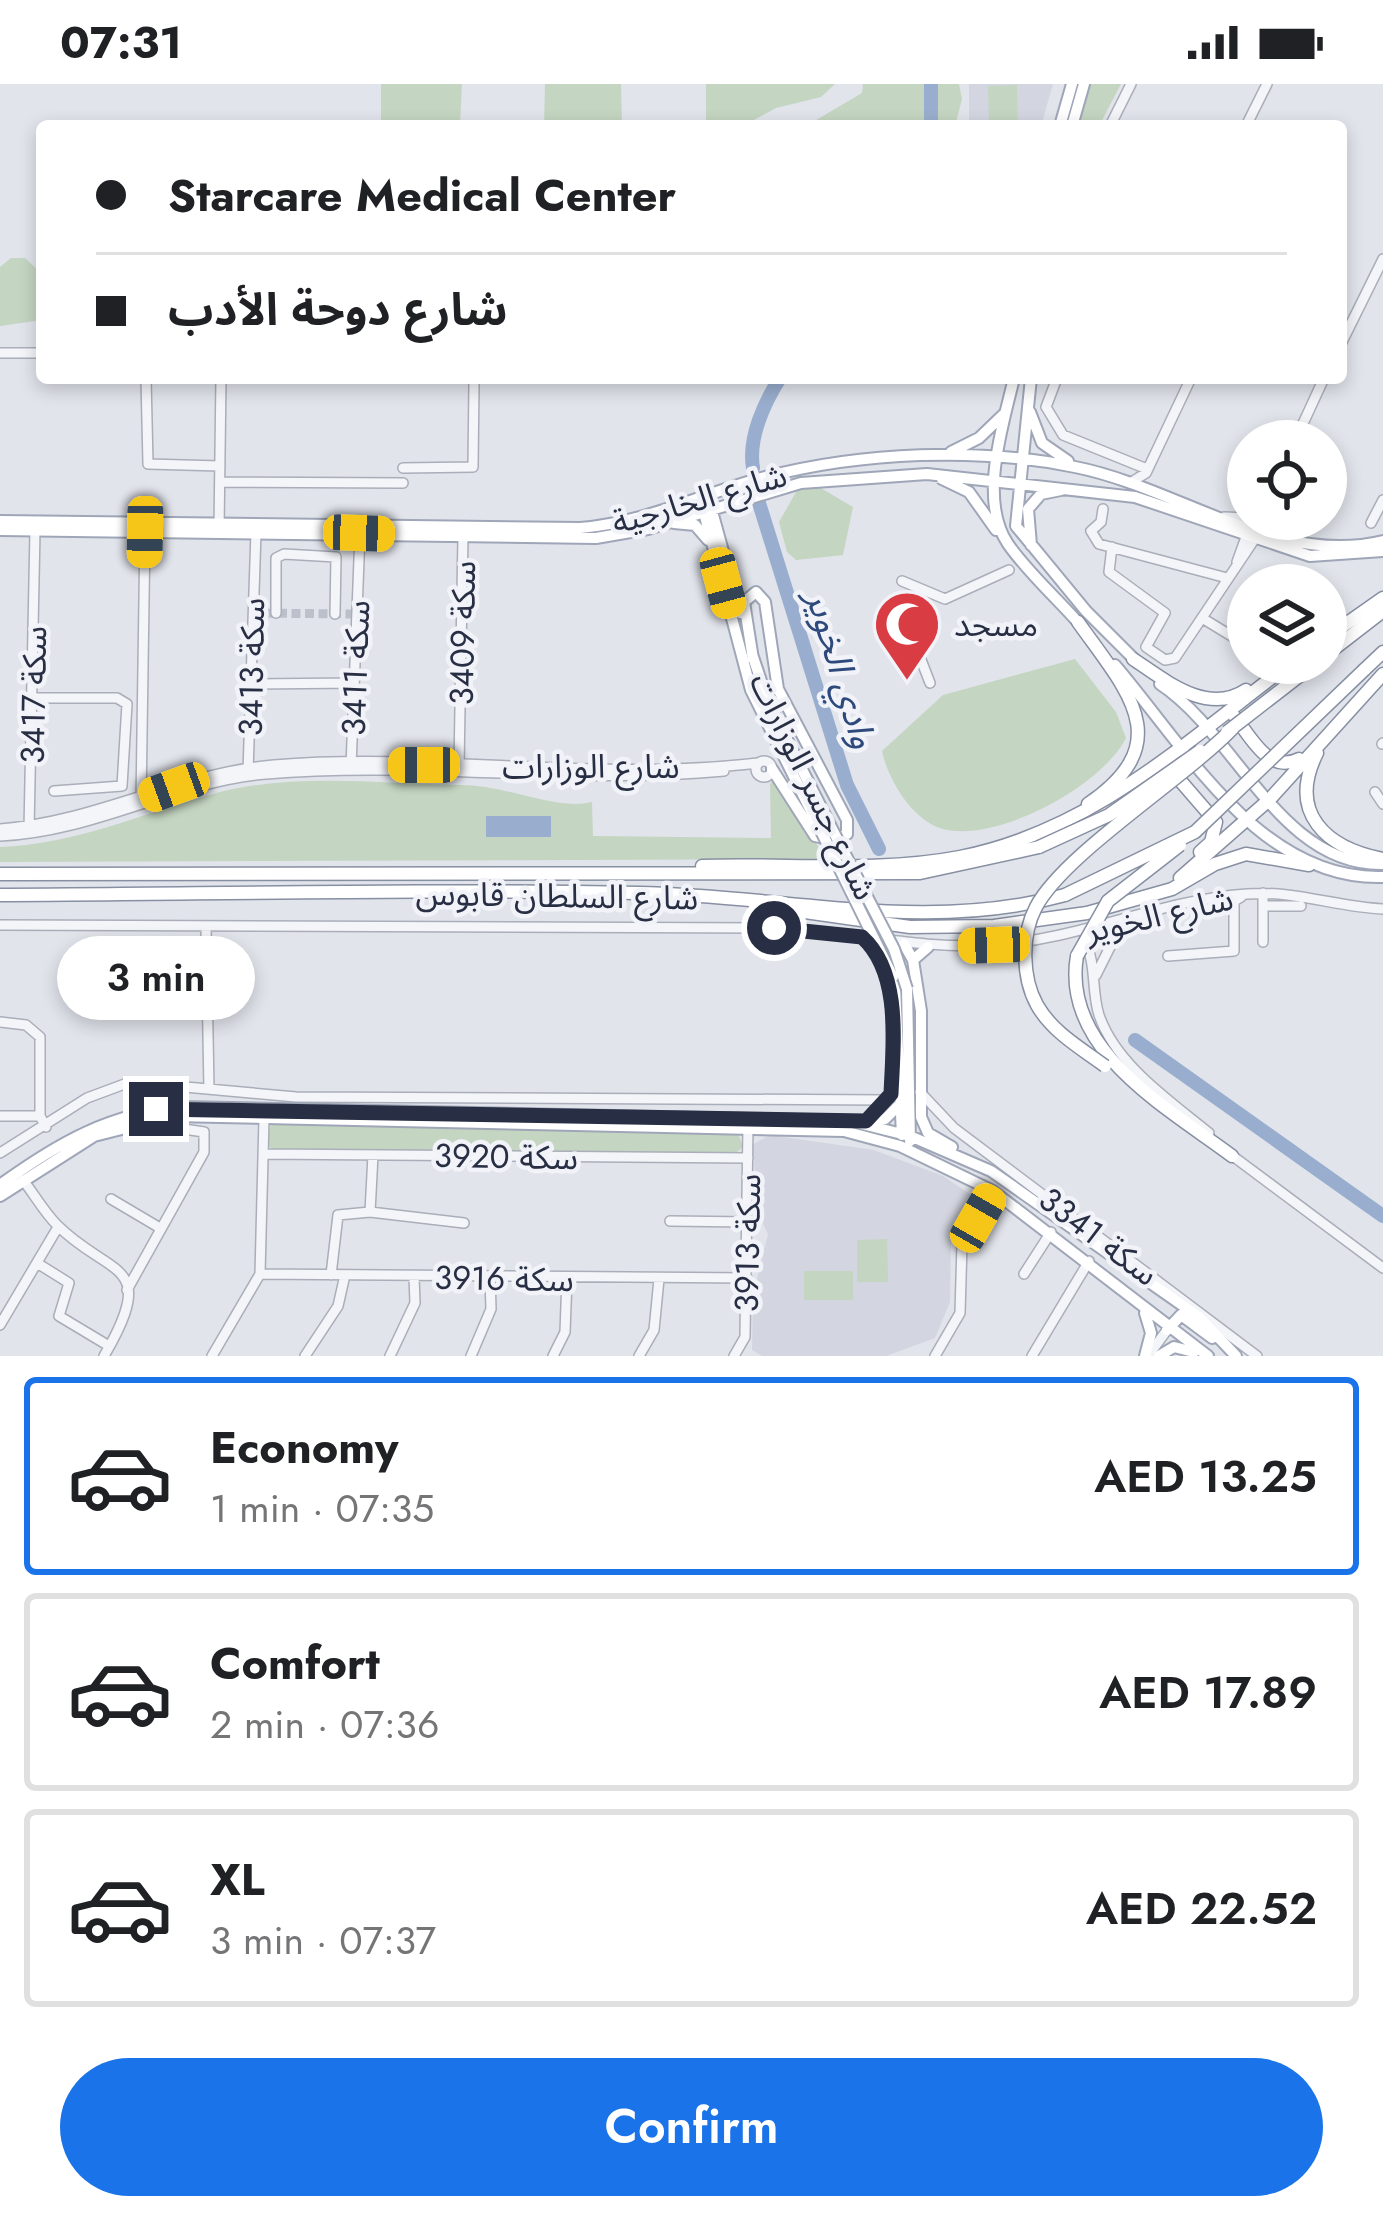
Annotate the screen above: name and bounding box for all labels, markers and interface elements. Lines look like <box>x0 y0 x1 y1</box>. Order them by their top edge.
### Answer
text: 07:31 <box>60 10 182 75</box>
text: Starcare Medical Center <box>168 163 676 228</box>
text: شارع دوحة الأدب <box>168 277 507 342</box>
map controls <box>1227 420 1347 684</box>
button: locate <box>1227 420 1347 540</box>
street label: شارع الخارجية <box>606 451 792 547</box>
car <box>126 496 164 568</box>
car <box>322 514 396 552</box>
car <box>696 544 750 622</box>
street label: سكة 3409 <box>438 560 487 706</box>
button: layers <box>1227 564 1347 684</box>
water label: وادي الخوير <box>790 581 891 755</box>
mosque icon: مسجد <box>872 589 942 683</box>
street label: سكة 3413 <box>227 597 276 737</box>
street label: سكة 3411 <box>330 599 381 737</box>
place label: مسجد <box>954 601 1038 648</box>
street label: سكة 3417 <box>9 626 58 764</box>
street label: شارع جسر الوزارات <box>737 665 889 908</box>
street label: شارع الوزارات <box>502 743 680 791</box>
car <box>388 747 460 783</box>
car <box>134 758 214 816</box>
street label: شارع السلطان قابوس <box>415 870 699 922</box>
street label: شارع الخوير <box>1080 875 1238 955</box>
route start <box>747 901 801 955</box>
car <box>957 926 1031 964</box>
callout: 3 min <box>57 935 255 1019</box>
text: 3 min <box>107 949 205 1006</box>
route end <box>129 1082 183 1136</box>
street label: سكة 3920 <box>433 1132 578 1181</box>
street label: سكة 3913 <box>723 1173 772 1313</box>
street label: سكة 3341 <box>1029 1176 1168 1297</box>
car <box>944 1178 1012 1258</box>
street label: سكة 3916 <box>434 1254 574 1303</box>
text: Economy <box>210 1415 398 1480</box>
icon: car <box>66 1422 174 1530</box>
text: AED 13.25 <box>1094 1444 1317 1509</box>
text: 1 min · 07:35 <box>210 1480 434 1537</box>
text: Comfort <box>210 1631 380 1696</box>
icon: car <box>66 1638 174 1746</box>
text: AED 17.89 <box>1099 1660 1317 1725</box>
text: 2 min · 07:36 <box>210 1696 439 1753</box>
text: XL <box>210 1847 265 1912</box>
icon: car <box>66 1854 174 1962</box>
text: AED 22.52 <box>1086 1876 1317 1941</box>
text: 3 min · 07:37 <box>210 1912 436 1969</box>
button: Confirm <box>60 2058 1323 2196</box>

